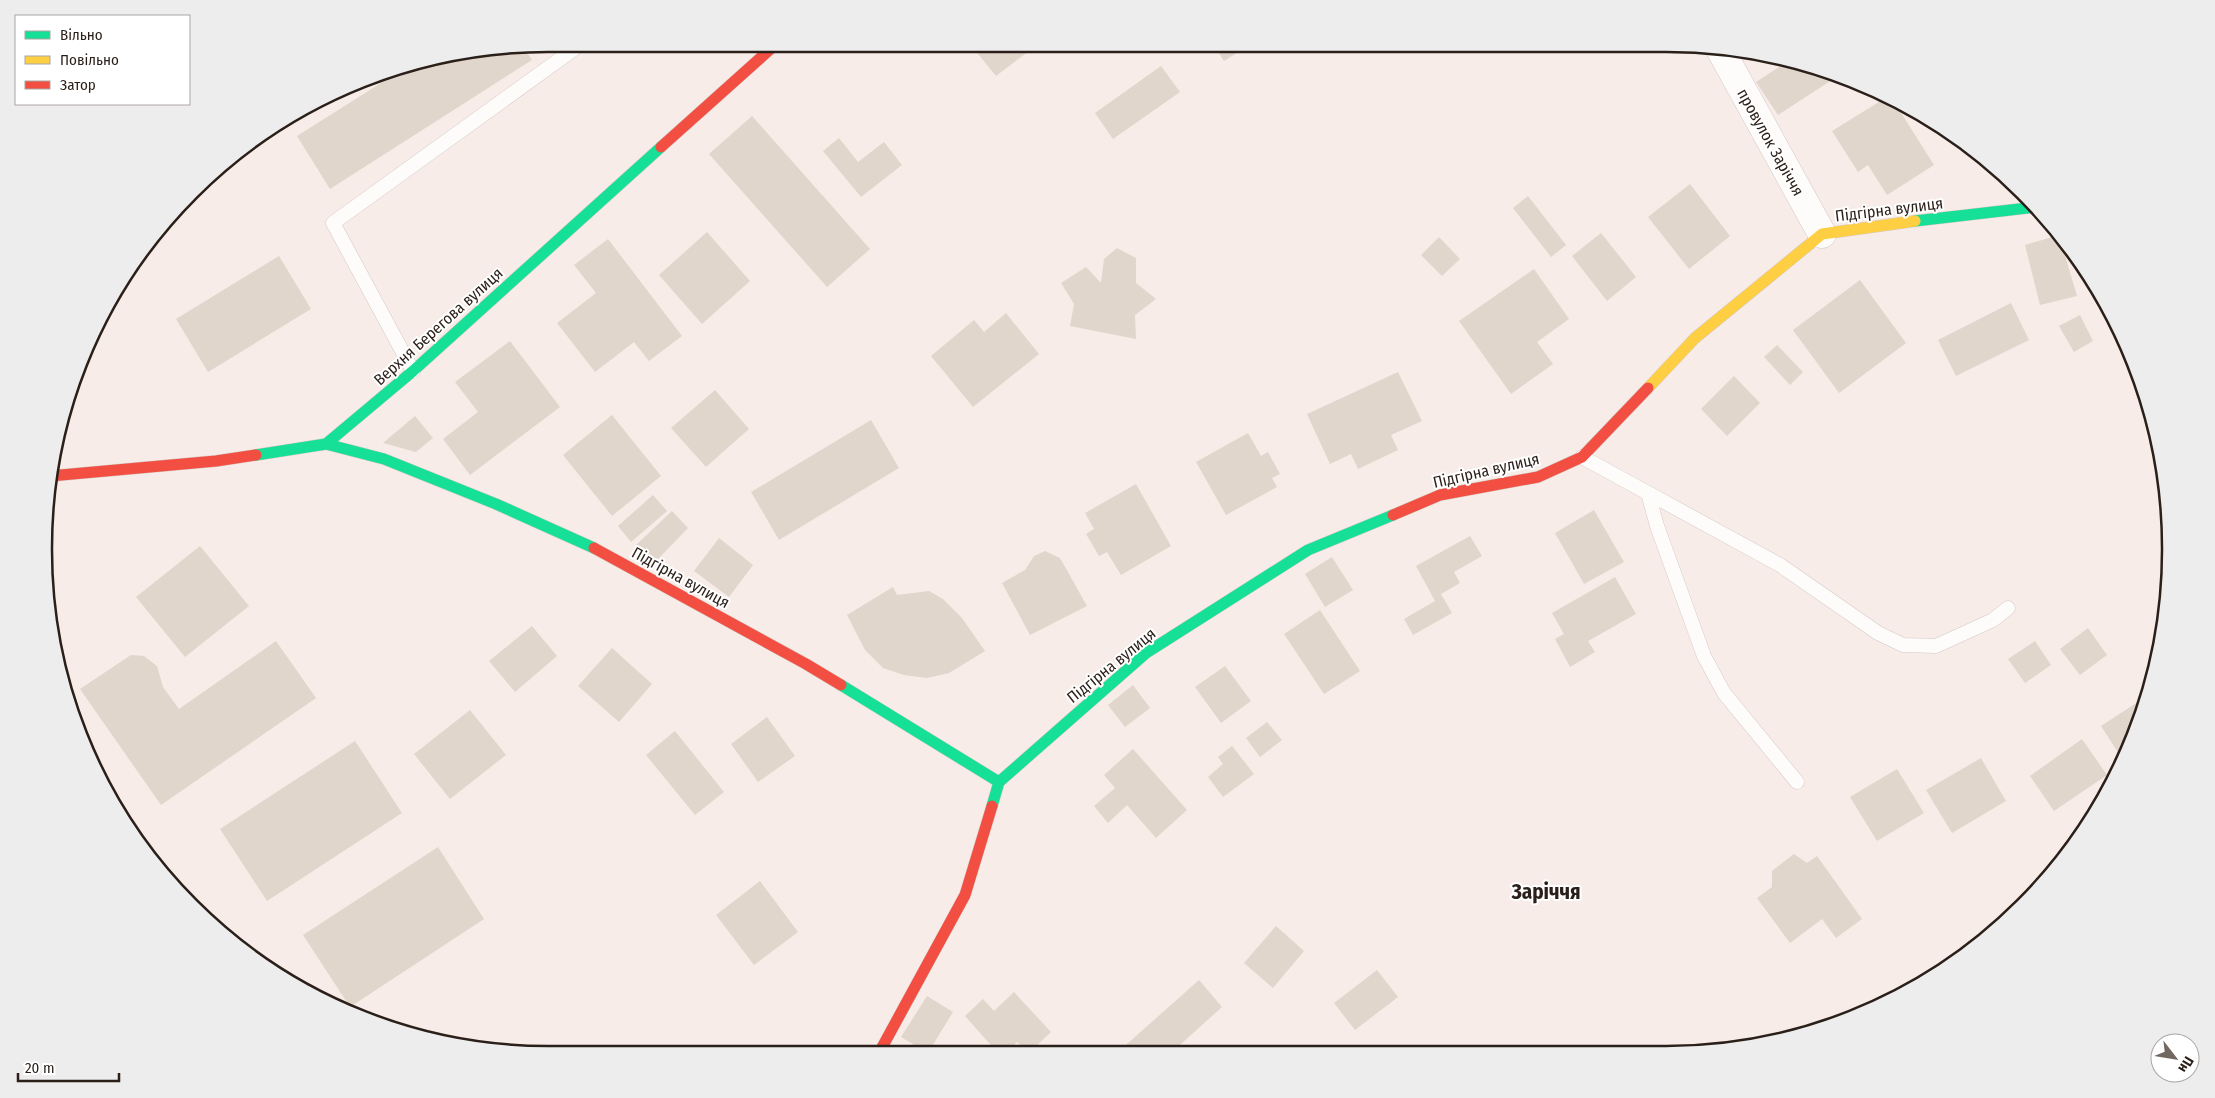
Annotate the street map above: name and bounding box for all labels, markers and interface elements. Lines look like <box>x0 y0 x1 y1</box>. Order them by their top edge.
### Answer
legend <box>15 15 190 105</box>
text: Вільно <box>60 26 103 44</box>
text: Повільно <box>60 51 119 69</box>
text: Затор <box>60 76 96 94</box>
street label: провулок Заріччя <box>1733 85 1808 199</box>
street label: Підгірна вулиця <box>1834 193 1944 226</box>
street label: Верхня Берегова вулиця <box>370 264 507 389</box>
street label: Підгірна вулиця <box>1431 449 1541 492</box>
street label: Підгірна вулиця <box>629 543 733 612</box>
street label: Підгірна вулиця <box>1063 624 1159 707</box>
district label: Заріччя <box>1510 879 1581 905</box>
north arrow <box>2150 1033 2200 1083</box>
scale bar <box>18 1050 119 1082</box>
text: Пн <box>2174 1053 2197 1076</box>
text: 20 m <box>25 1059 55 1077</box>

